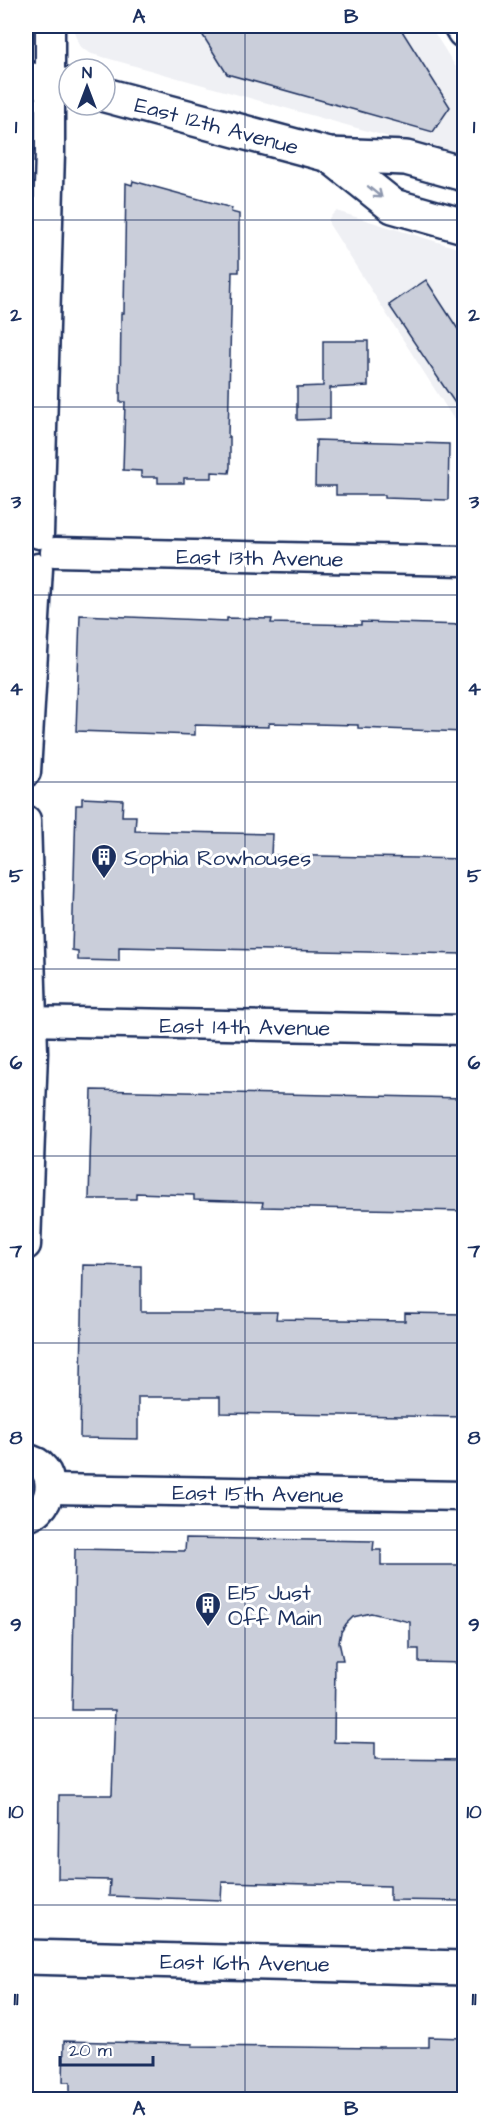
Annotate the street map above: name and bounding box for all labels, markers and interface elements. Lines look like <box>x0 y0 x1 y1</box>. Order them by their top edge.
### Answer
text: A <box>133 3 146 31</box>
text: B <box>344 3 359 31</box>
north arrow <box>57 57 117 117</box>
text: N <box>82 62 92 84</box>
street label: East 12th Avenue <box>131 90 302 163</box>
text: 1 <box>15 113 18 141</box>
text: 1 <box>473 113 476 141</box>
one-way arrow <box>367 185 383 198</box>
text: 2 <box>9 301 22 329</box>
text: 2 <box>467 301 480 329</box>
text: 3 <box>10 488 22 516</box>
text: 3 <box>468 488 480 516</box>
street label: East 13th Avenue <box>176 542 344 575</box>
text: 4 <box>9 675 23 703</box>
text: 4 <box>467 675 481 703</box>
building icon: Sophia Rowhouses <box>89 842 119 880</box>
place label: Sophia Rowhouses <box>124 843 311 874</box>
text: 5 <box>9 862 24 890</box>
text: 5 <box>467 862 482 890</box>
street label: East 14th Avenue <box>159 1011 331 1044</box>
text: 6 <box>10 1049 23 1077</box>
text: 6 <box>468 1049 481 1077</box>
text: 7 <box>9 1237 23 1265</box>
text: 7 <box>467 1237 481 1265</box>
text: 8 <box>10 1424 23 1452</box>
text: 8 <box>468 1424 481 1452</box>
street label: East 15th Avenue <box>172 1478 344 1511</box>
place label: E15 Just Off Main <box>228 1578 321 1634</box>
building icon: E15 Just Off Main <box>193 1590 223 1628</box>
text: 9 <box>10 1611 22 1639</box>
text: 9 <box>468 1611 480 1639</box>
text: 10 <box>8 1798 24 1826</box>
text: 10 <box>466 1798 482 1826</box>
street label: East 16th Avenue <box>160 1947 330 1980</box>
text: 11 <box>13 1985 19 2013</box>
text: 11 <box>471 1985 477 2013</box>
scale bar <box>60 2029 153 2067</box>
text: 20 m <box>69 2038 112 2063</box>
text: A <box>133 2095 146 2123</box>
text: B <box>344 2095 359 2123</box>

